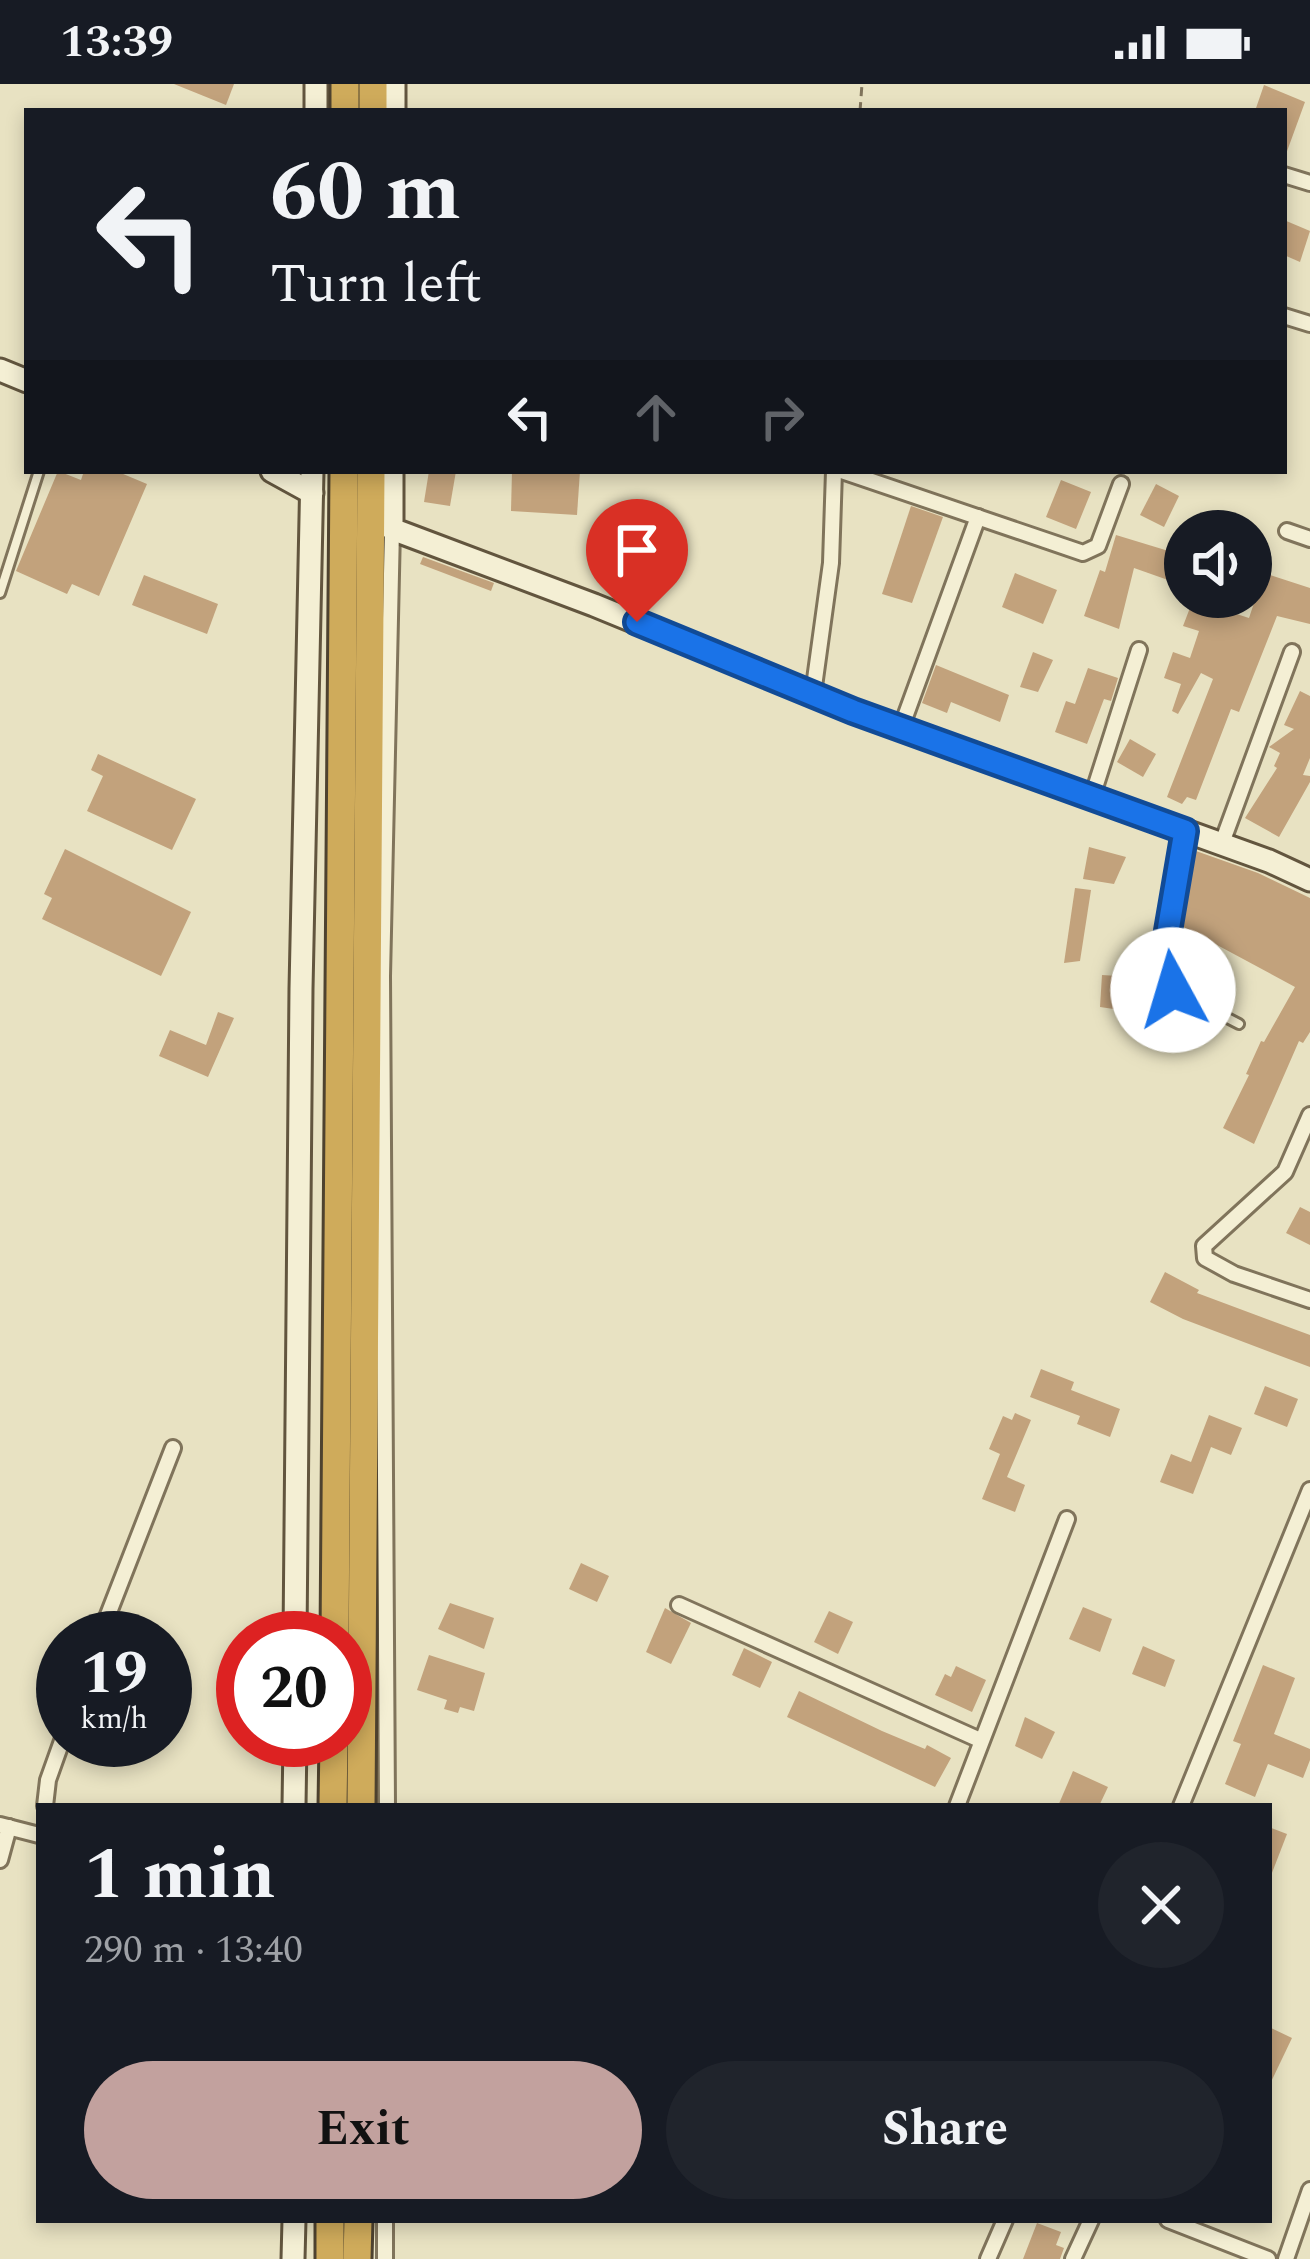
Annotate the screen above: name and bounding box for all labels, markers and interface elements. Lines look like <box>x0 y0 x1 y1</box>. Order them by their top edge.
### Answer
text: 13:39 <box>60 8 173 77</box>
text: 60 m <box>270 129 461 257</box>
icon: left <box>72 156 228 312</box>
text: Turn left <box>270 244 482 326</box>
icon: left <box>497 384 563 450</box>
icon: ahead <box>623 384 689 450</box>
icon: right <box>749 384 815 450</box>
pin <box>586 499 688 622</box>
map controls <box>1164 510 1272 618</box>
button: sound <box>1164 510 1272 618</box>
icon: arrive <box>604 517 670 583</box>
position arrow <box>1110 927 1236 1053</box>
speed limit sign: 20 <box>216 1611 372 1767</box>
text: 19 <box>80 1628 148 1720</box>
text: km/h <box>80 1696 148 1742</box>
text: 1 min <box>84 1821 276 1930</box>
button: close <box>1098 1842 1224 1968</box>
text: 290 m · 13:40 <box>84 1921 303 1980</box>
button: Exit <box>84 2061 642 2199</box>
button: Share <box>666 2061 1224 2199</box>

